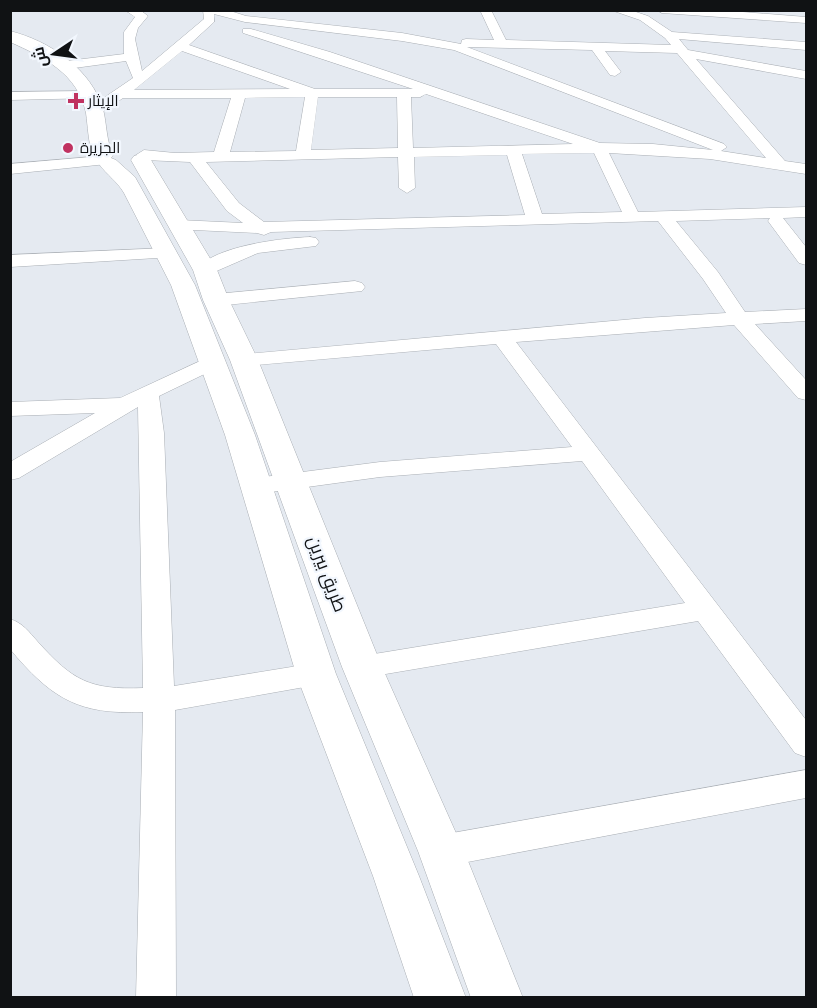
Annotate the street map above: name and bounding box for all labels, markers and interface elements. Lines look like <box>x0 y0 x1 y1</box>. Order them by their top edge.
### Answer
north arrow <box>24 24 84 84</box>
text: ش <box>28 45 51 69</box>
place label: الإيثار <box>87 92 118 110</box>
marker: الإيثار <box>69 94 83 108</box>
place label: الجزيرة <box>80 139 120 157</box>
marker: الجزيرة <box>61 141 75 155</box>
street label: طريق بيرين <box>302 533 352 615</box>

